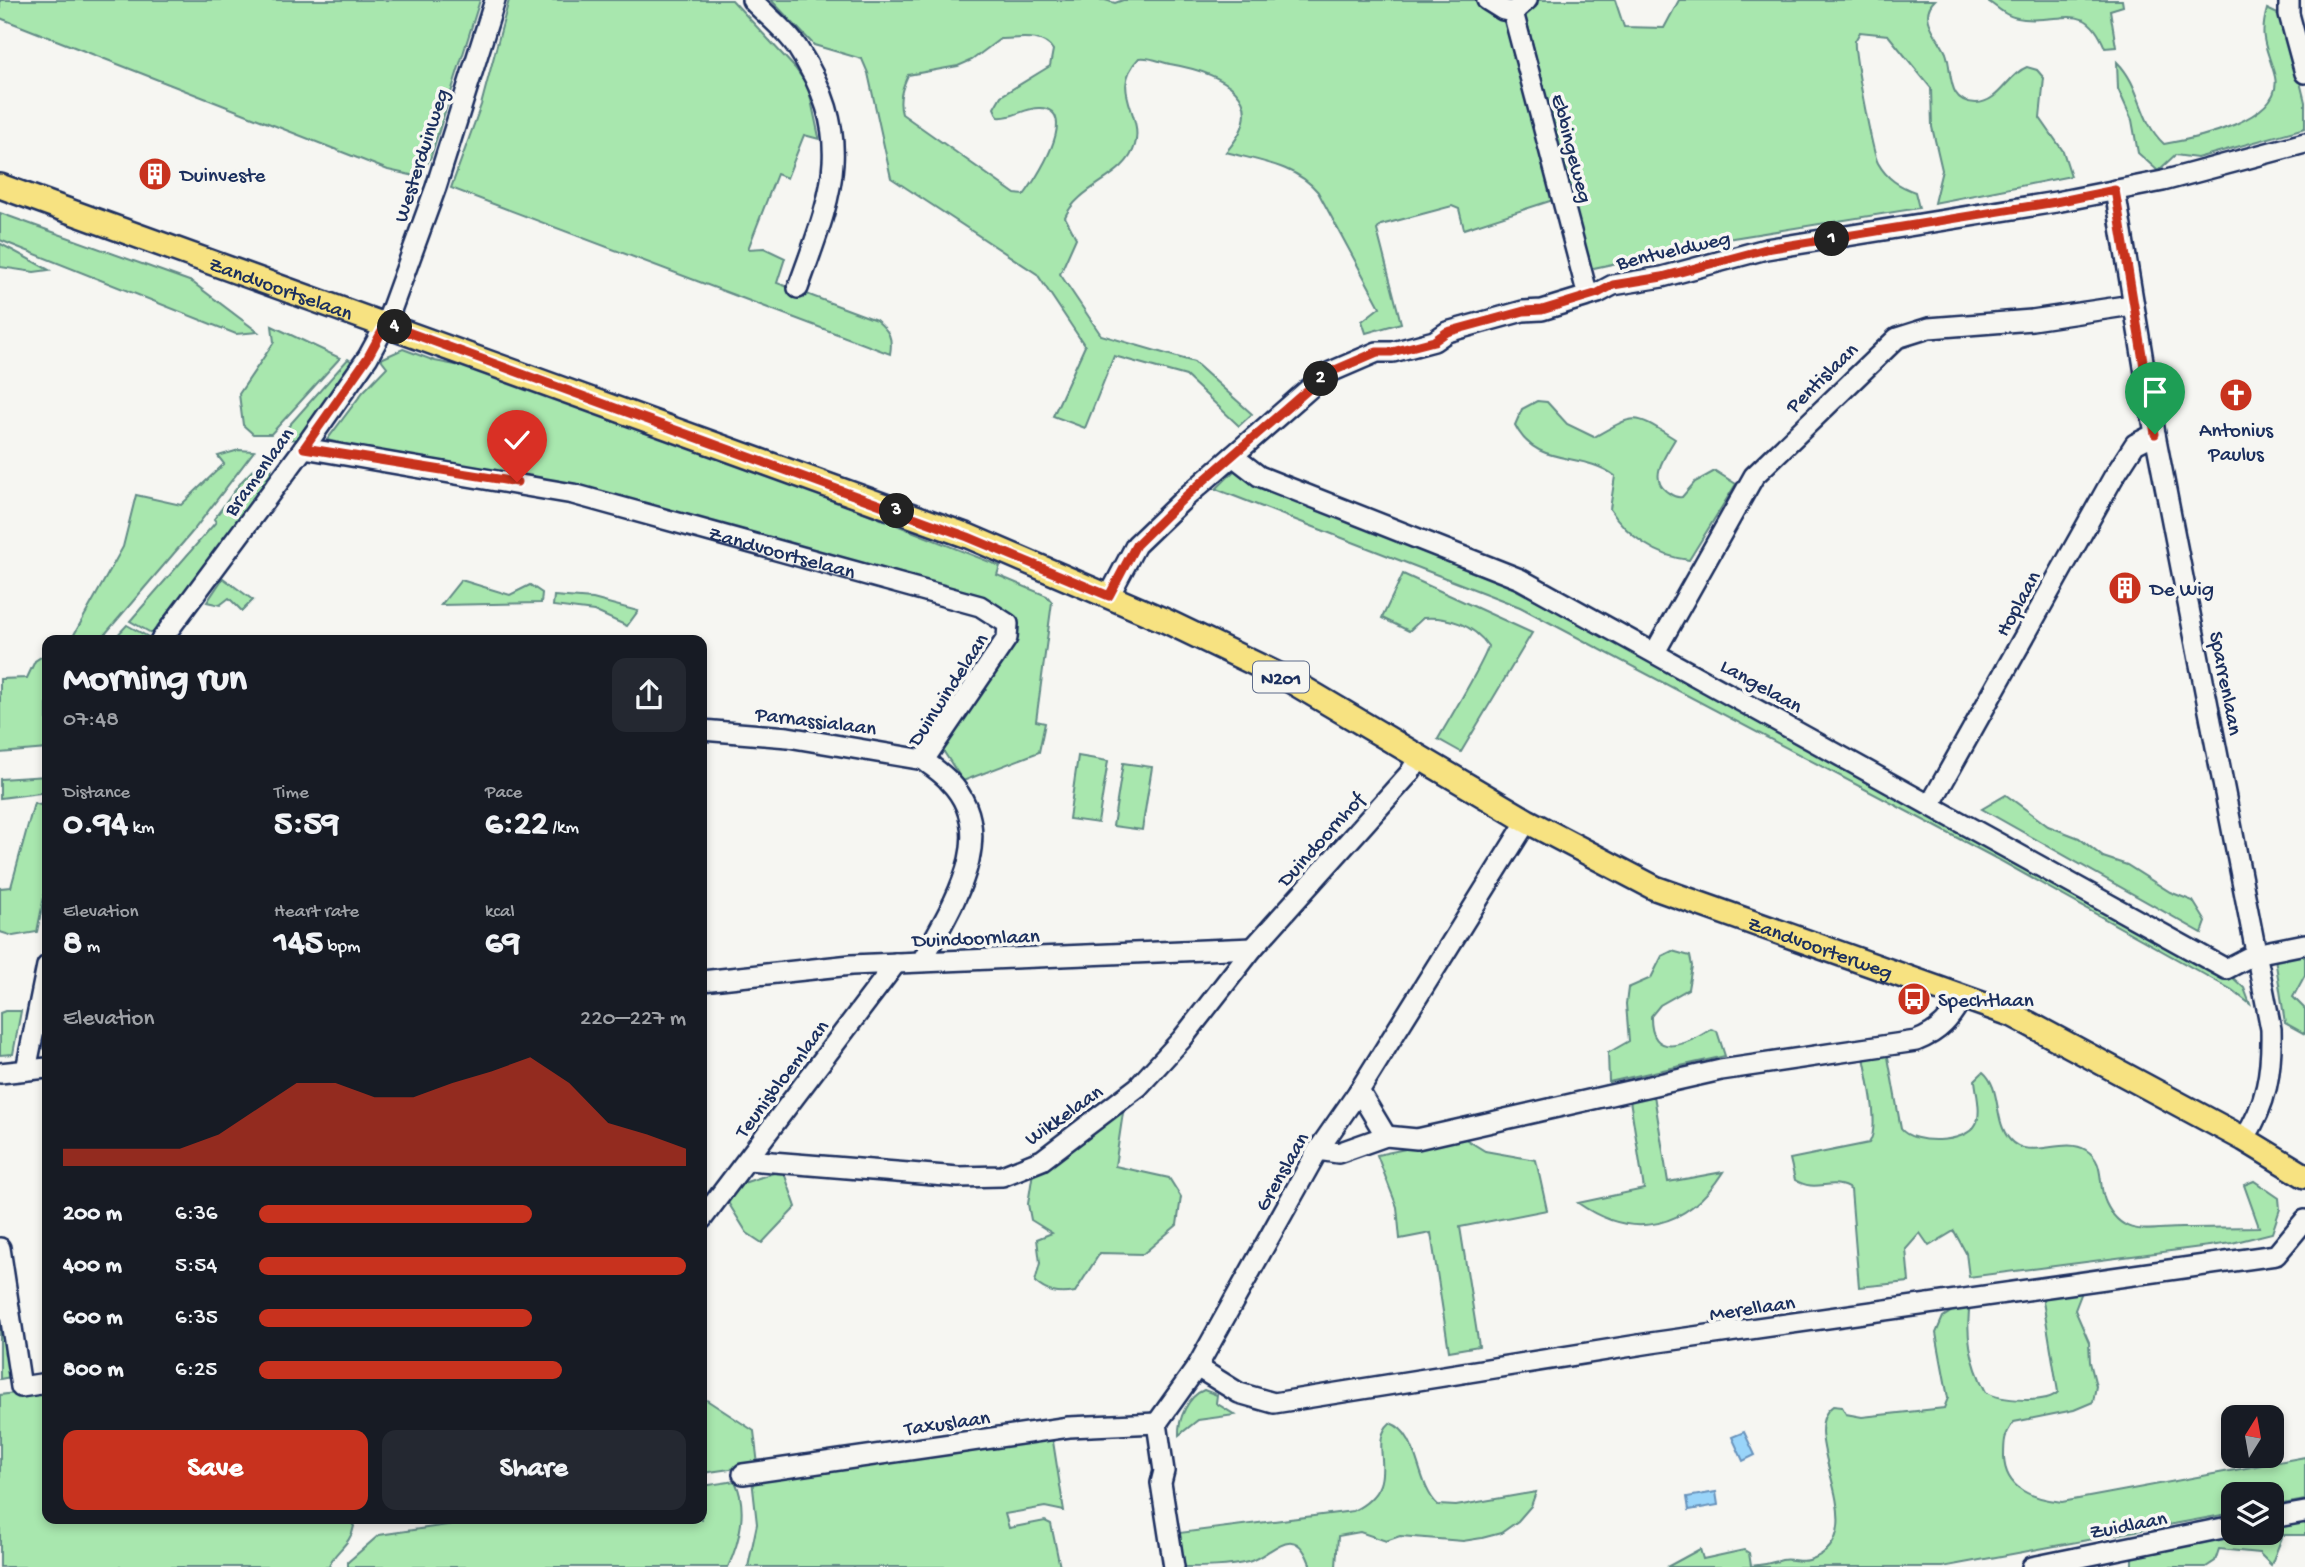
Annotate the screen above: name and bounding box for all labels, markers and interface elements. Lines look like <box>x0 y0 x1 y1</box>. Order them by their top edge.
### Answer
street label: Westerduinweg <box>390 86 457 226</box>
street label: Ebbingeweg <box>1543 92 1596 206</box>
building icon: Duinveste <box>136 155 174 193</box>
place label: Duinveste <box>178 165 266 190</box>
pin: 1 <box>1814 222 1850 256</box>
street label: Bentveldweg <box>1613 227 1733 278</box>
text: 1 <box>1828 227 1835 250</box>
street label: Zandvoortselaan <box>205 254 355 328</box>
pin: 4 <box>378 310 412 344</box>
text: 4 <box>390 315 399 338</box>
street label: Pentislaan <box>1781 339 1865 421</box>
pin: 2 <box>1304 362 1338 396</box>
pin <box>2125 362 2185 434</box>
text: 2 <box>1316 367 1325 390</box>
icon: arrive <box>2136 373 2174 411</box>
church icon: Antonius Paulus <box>2217 376 2255 414</box>
pin <box>487 410 547 482</box>
place label: Antonius Paulus <box>2199 420 2274 469</box>
icon: check <box>498 421 536 459</box>
street label: Bramenlaan <box>220 424 301 523</box>
pin: 3 <box>880 494 914 528</box>
text: 3 <box>892 499 901 522</box>
street label: Zandvoortselaan <box>705 523 858 587</box>
street label: Hoplaan <box>1992 568 2048 642</box>
building icon: De Wig <box>2106 569 2144 607</box>
place label: De Wig <box>2148 579 2214 604</box>
street label: Duinwindelaan <box>903 630 996 754</box>
street label: Sparrenlaan <box>2201 630 2246 738</box>
street label: Langelaan <box>1715 655 1806 721</box>
button: share <box>612 658 686 732</box>
text: Morning run <box>63 659 247 703</box>
road number: N201 <box>1253 662 1309 692</box>
street label: Parnassialaan <box>753 704 878 743</box>
text: 07:48 <box>63 707 119 734</box>
text: Distance <box>63 782 130 805</box>
text: Time <box>274 782 309 805</box>
text: Pace <box>485 782 522 805</box>
street label: Duindoornhof <box>1272 788 1372 895</box>
text: 0.94 <box>63 805 128 846</box>
text: 5:59 <box>274 805 339 846</box>
text: 6:22 <box>485 805 548 846</box>
text: km <box>128 817 154 840</box>
text: /km <box>548 817 579 840</box>
text: Elevation <box>63 901 139 924</box>
text: Heart rate <box>274 901 359 924</box>
text: kcal <box>485 901 515 924</box>
street label: Zandvoorterweg <box>1744 913 1895 987</box>
text: 8 <box>63 924 82 965</box>
text: 145 <box>274 924 323 965</box>
text: 69 <box>485 924 520 965</box>
street label: Duindoornlaan <box>910 926 1040 955</box>
text: m <box>82 936 100 959</box>
text: bpm <box>323 936 360 959</box>
bus stop icon: Spechtlaan <box>1895 980 1933 1018</box>
place label: Spechtlaan <box>1938 990 2034 1015</box>
text: Elevation <box>63 1006 154 1033</box>
text: 220–227 m <box>580 1006 686 1033</box>
street label: Teunisbloemlaan <box>731 1016 836 1145</box>
street label: Wikkelaan <box>1021 1081 1109 1153</box>
street label: Grenslaan <box>1251 1129 1317 1217</box>
text: 200 m <box>63 1201 122 1228</box>
text: 6:36 <box>175 1201 217 1228</box>
text: 400 m <box>63 1253 122 1280</box>
text: 5:54 <box>175 1253 217 1280</box>
street label: Merellaan <box>1708 1292 1797 1329</box>
text: 600 m <box>63 1305 123 1332</box>
text: 6:35 <box>175 1305 218 1332</box>
text: 800 m <box>63 1357 124 1384</box>
text: 6:25 <box>175 1357 217 1384</box>
north arrow <box>2221 1405 2284 1468</box>
map controls <box>2221 1405 2284 1545</box>
street label: Taxuslaan <box>902 1407 992 1444</box>
button: Save <box>63 1430 368 1510</box>
button: Share <box>382 1430 686 1510</box>
button: layers <box>2221 1482 2284 1545</box>
street label: Zuidlaan <box>2088 1508 2169 1547</box>

